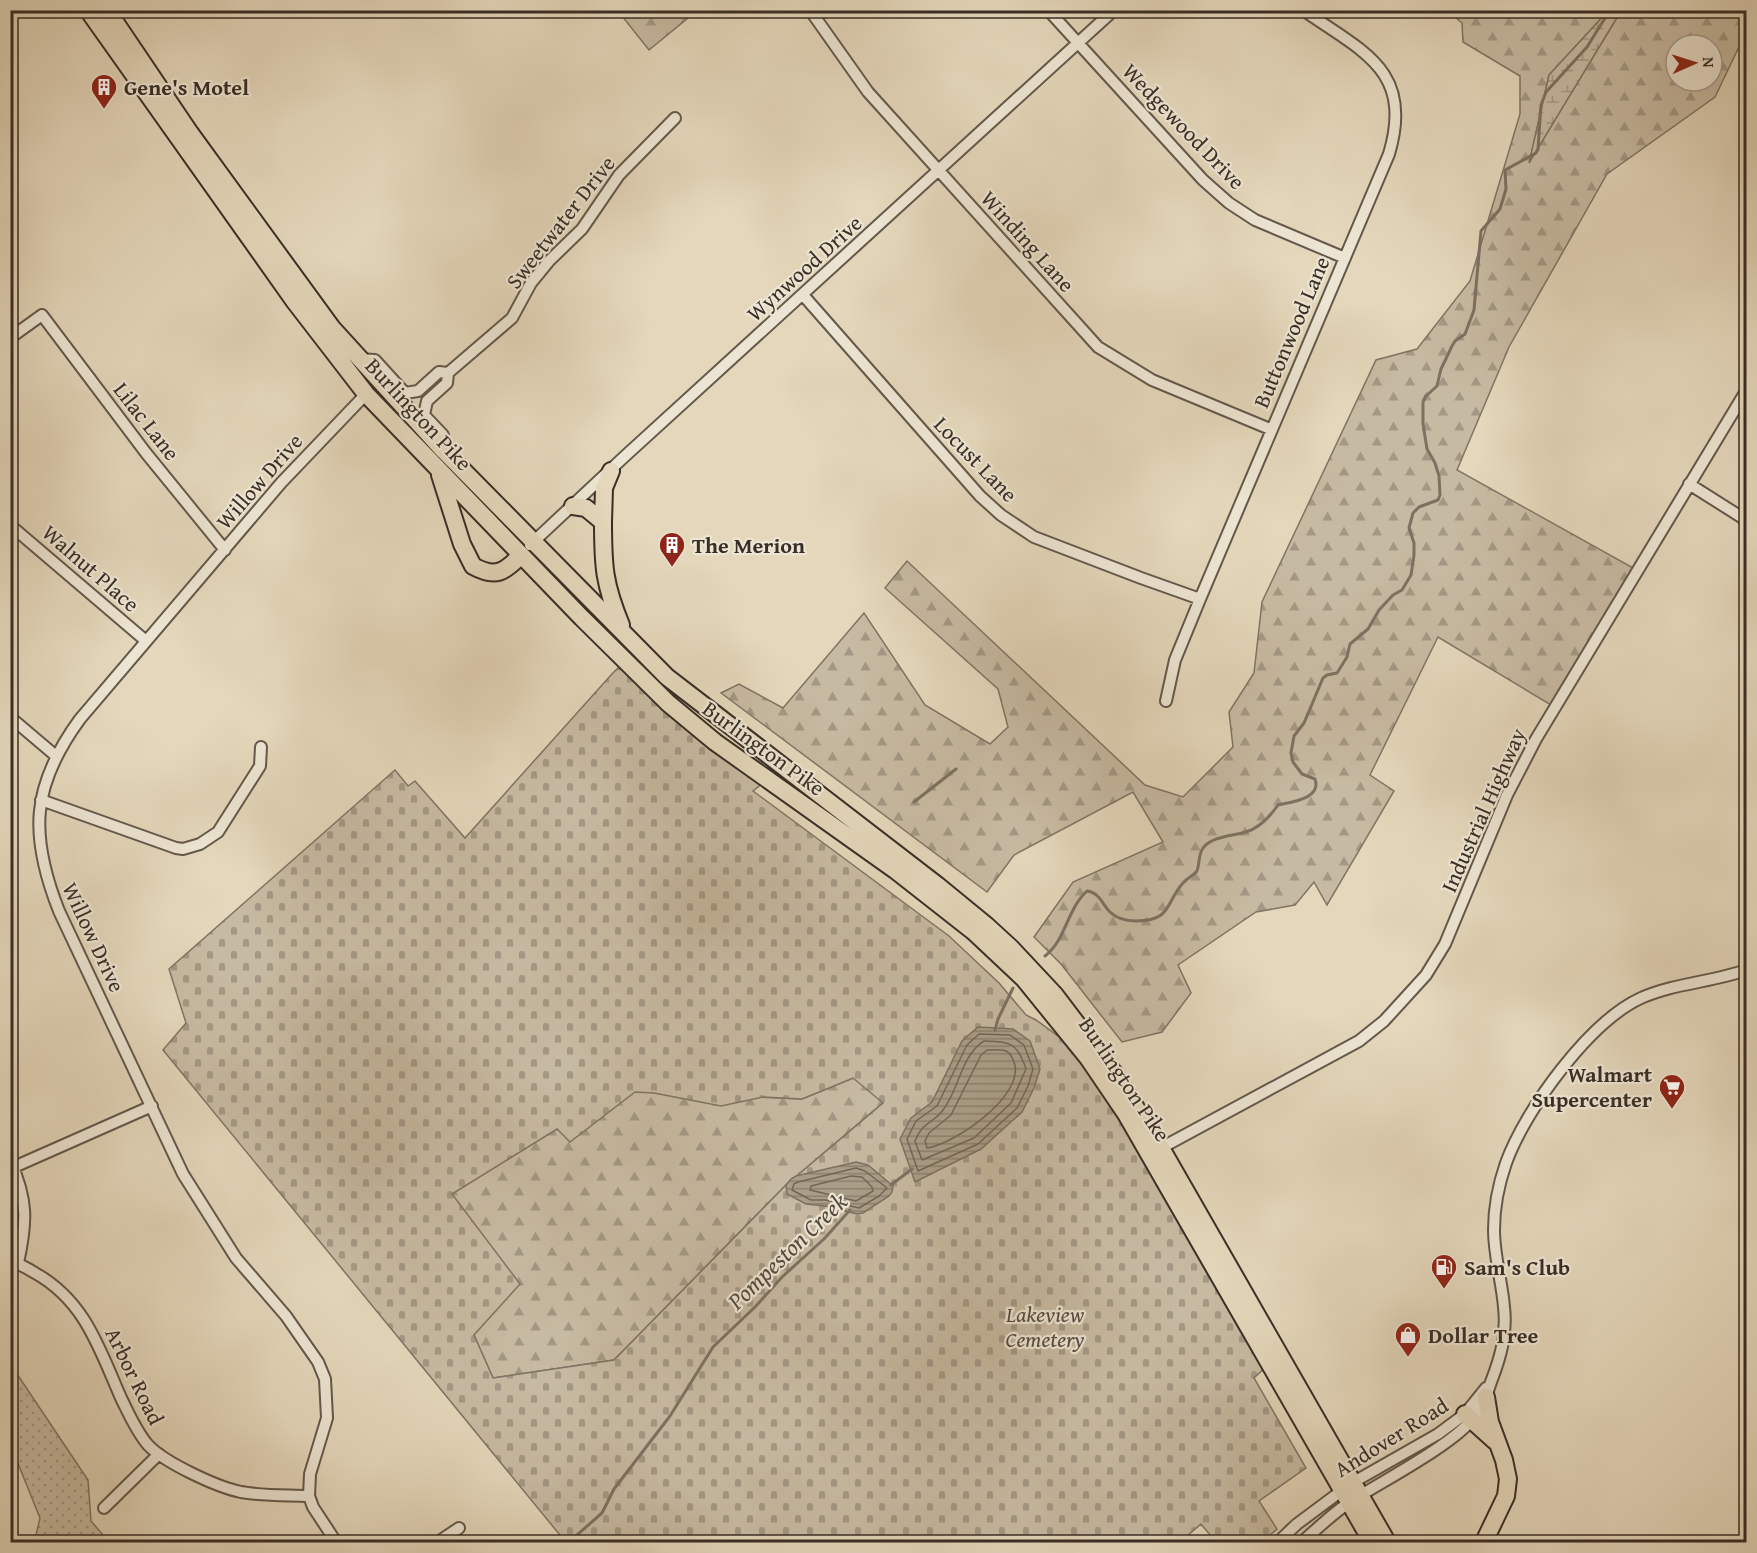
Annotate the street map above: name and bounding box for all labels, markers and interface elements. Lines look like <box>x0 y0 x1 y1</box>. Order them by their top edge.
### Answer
north arrow <box>1664 33 1724 93</box>
street label: Wedgewood Drive <box>1115 56 1253 196</box>
text: N <box>1697 56 1721 68</box>
place label: Gene's Motel <box>124 71 249 103</box>
building icon: Gene's Motel <box>89 72 119 110</box>
street label: Sweetwater Drive <box>498 149 622 295</box>
street label: Winding Lane <box>974 183 1082 299</box>
street label: Wynwood Drive <box>739 207 869 329</box>
street label: Buttonwood Lane <box>1245 251 1337 413</box>
street label: Burlington Pike <box>358 350 480 478</box>
street label: Lilac Lane <box>106 375 188 467</box>
street label: Locust Lane <box>927 409 1025 509</box>
street label: Willow Drive <box>208 426 310 536</box>
street label: Walnut Place <box>35 517 147 619</box>
place label: The Merion <box>692 529 805 561</box>
building icon: The Merion <box>657 530 687 568</box>
street label: Burlington Pike <box>696 693 832 803</box>
street label: Industrial Highway <box>1432 723 1534 897</box>
street label: Willow Drive <box>55 877 133 997</box>
street label: Burlington Pike <box>1071 1010 1179 1148</box>
place label: Walmart Supercenter <box>1532 1058 1653 1115</box>
supermarket icon: Walmart Supercenter <box>1657 1072 1687 1110</box>
water label: Pompeston Creek <box>718 1185 855 1318</box>
place label: Sam's Club <box>1464 1251 1570 1283</box>
fuel station icon: Sam's Club <box>1429 1252 1459 1290</box>
park label: Lakeview Cemetery <box>1005 1298 1085 1355</box>
place label: Dollar Tree <box>1428 1319 1538 1351</box>
shop icon: Dollar Tree <box>1393 1320 1423 1358</box>
street label: Arbor Road <box>98 1322 172 1430</box>
street label: Andover Road <box>1328 1389 1454 1485</box>

